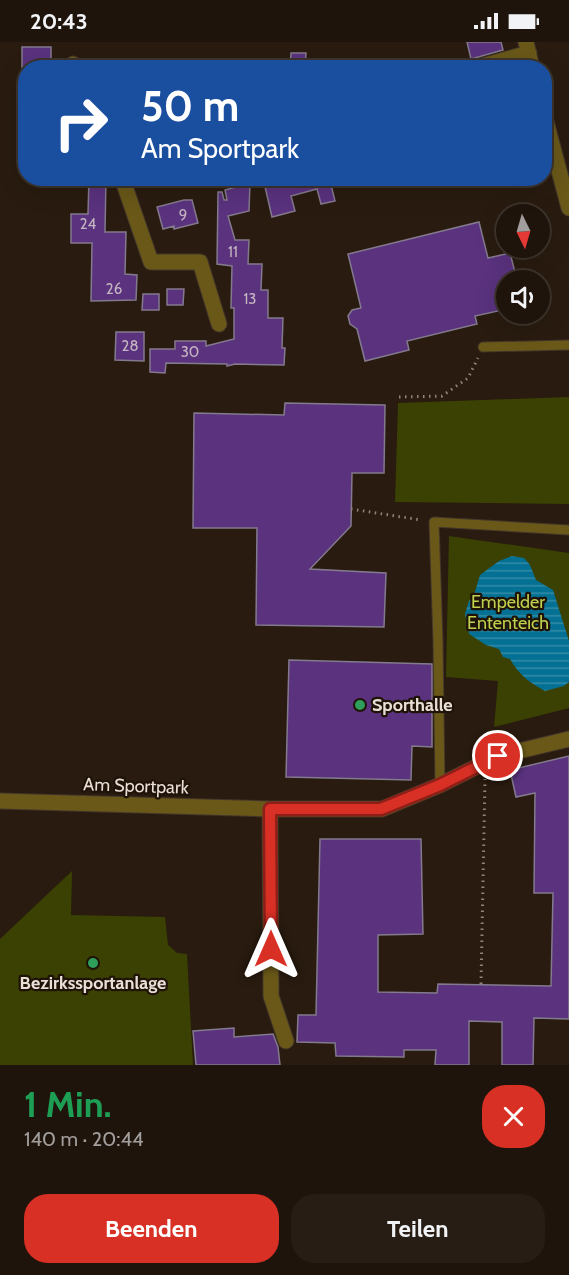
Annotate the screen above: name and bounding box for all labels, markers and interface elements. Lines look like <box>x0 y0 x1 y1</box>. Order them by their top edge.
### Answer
text: 20:43 <box>30 8 88 35</box>
text: 50 m <box>141 80 239 132</box>
icon: right <box>42 84 120 162</box>
text: Am Sportpark <box>141 132 299 165</box>
north arrow <box>496 204 550 258</box>
map controls <box>496 204 550 324</box>
house number: 9 <box>179 206 187 224</box>
house number: 24 <box>80 215 97 233</box>
house number: 11 <box>228 243 238 261</box>
button: sound <box>496 270 550 324</box>
house number: 26 <box>106 280 122 298</box>
house number: 13 <box>243 290 257 308</box>
house number: 28 <box>122 337 138 355</box>
house number: 30 <box>181 343 199 361</box>
park label: Empelder Ententeich <box>467 591 549 634</box>
place label: Sporthalle <box>372 694 453 716</box>
marker: Sporthalle <box>353 698 367 712</box>
pin <box>472 730 523 781</box>
icon: arrive <box>481 739 514 772</box>
street label: Am Sportpark <box>83 773 190 799</box>
position arrow <box>239 917 303 981</box>
marker: Bezirkssportanlage <box>86 956 100 970</box>
place label: Bezirkssportanlage <box>20 972 166 994</box>
text: 1 Min. <box>24 1082 112 1126</box>
button: close <box>482 1085 545 1148</box>
text: 140 m · 20:44 <box>24 1127 144 1151</box>
button: Beenden <box>24 1194 279 1263</box>
button: Teilen <box>291 1194 545 1263</box>

